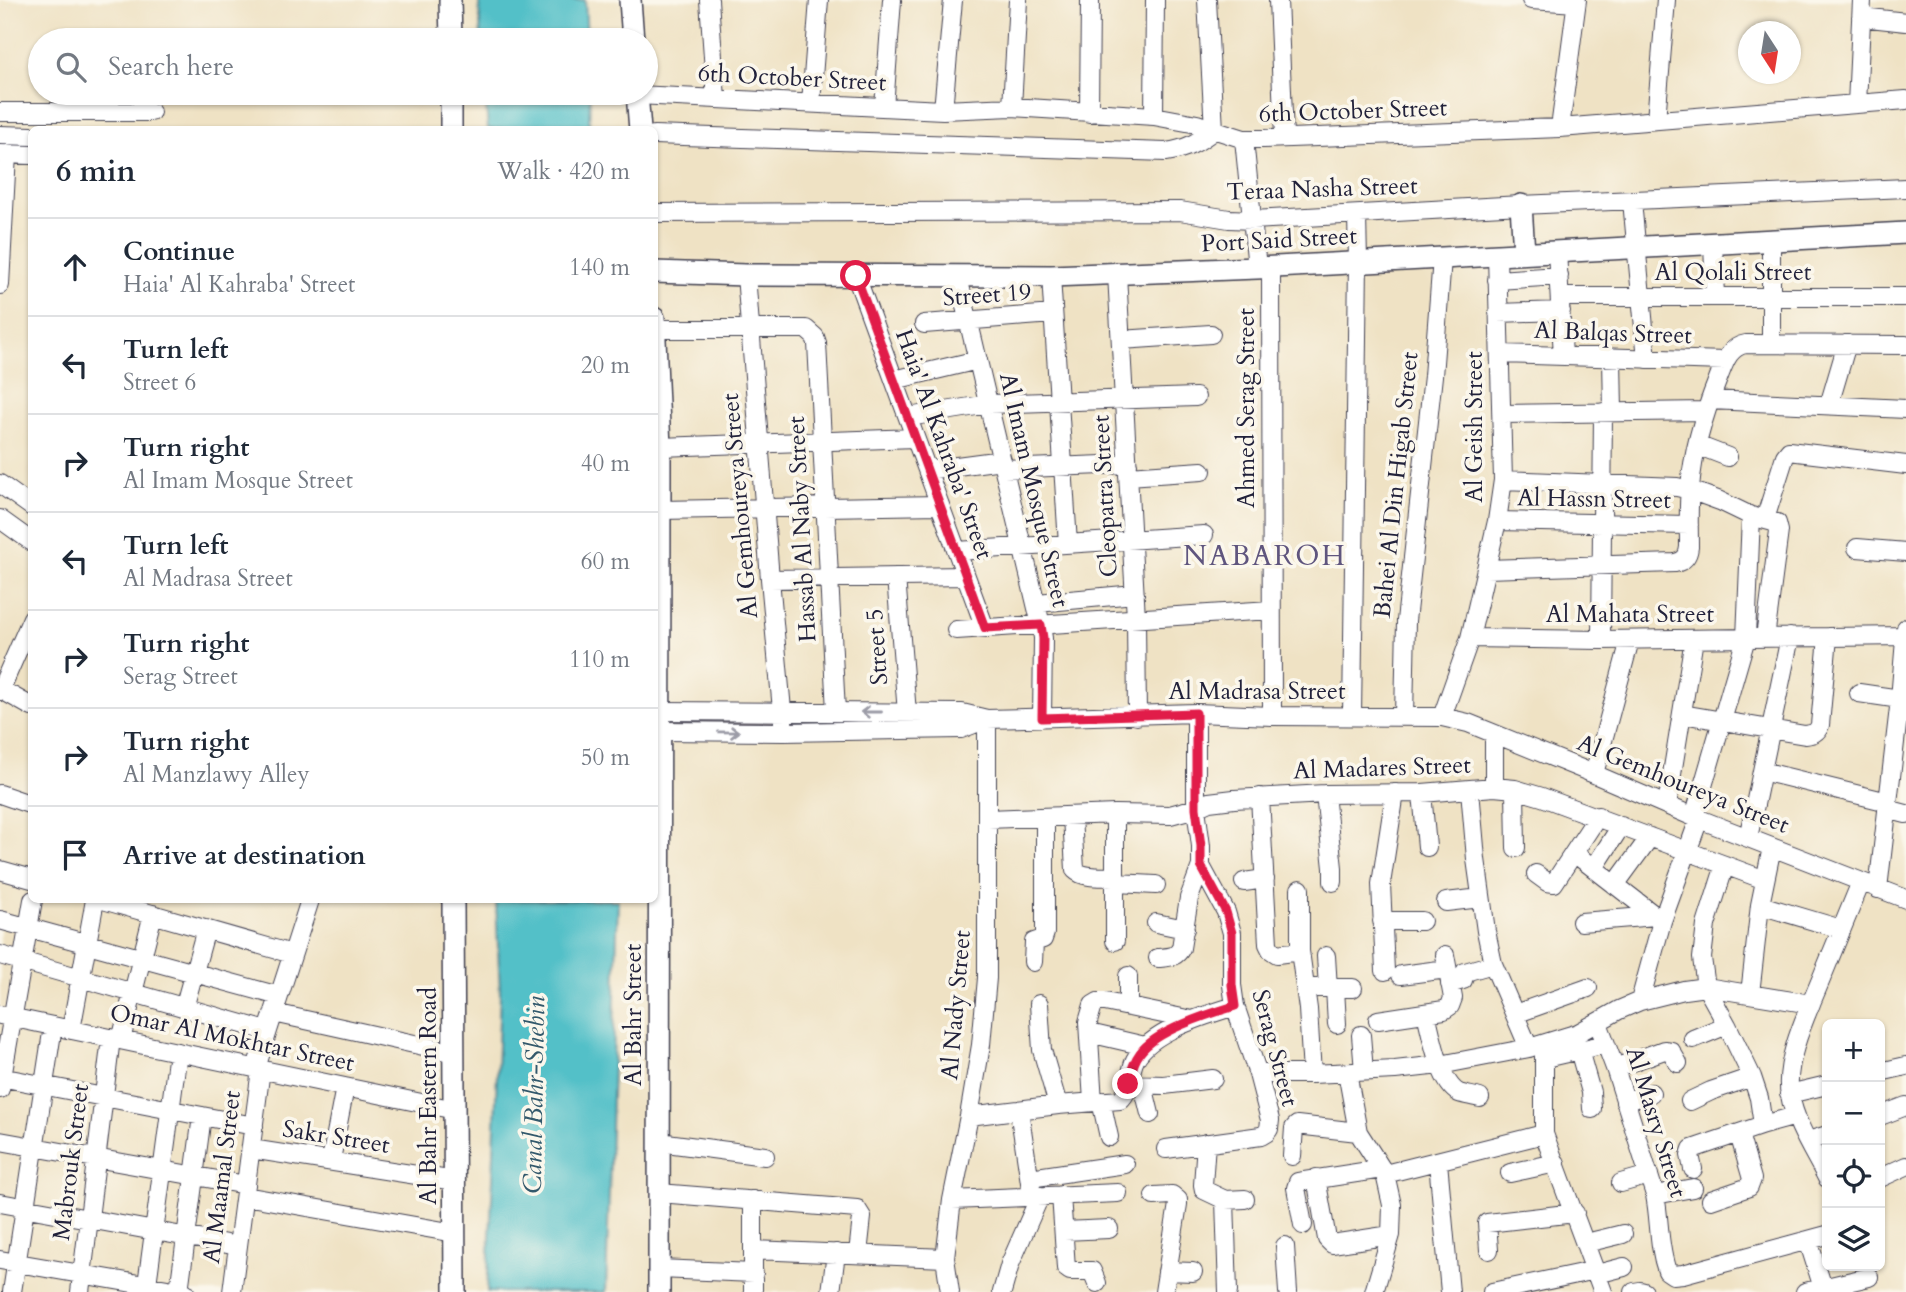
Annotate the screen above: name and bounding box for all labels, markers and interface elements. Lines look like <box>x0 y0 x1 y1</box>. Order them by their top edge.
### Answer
north arrow <box>1738 21 1801 84</box>
search box <box>28 28 658 105</box>
icon: search <box>52 48 90 86</box>
text: Search here <box>108 49 234 84</box>
street label: 6th October Street <box>697 57 887 99</box>
street label: 6th October Street <box>1258 91 1448 131</box>
text: 6 min <box>56 151 136 192</box>
text: Walk · 420 m <box>497 156 630 187</box>
street label: Teraa Nasha Street <box>1226 169 1418 209</box>
street label: Port Said Street <box>1200 219 1358 261</box>
text: Continue <box>123 234 235 269</box>
icon: ahead <box>56 248 94 286</box>
text: 140 m <box>569 252 630 283</box>
street label: Al Qolali Street <box>1655 256 1812 289</box>
route start <box>840 260 871 291</box>
text: Haia' Al Kahraba' Street <box>123 269 355 300</box>
street label: Street 19 <box>942 275 1032 315</box>
street label: Ahmed Serag Street <box>1230 307 1263 508</box>
street label: Al Balqas Street <box>1534 314 1693 352</box>
street label: Haia' Al Kahraba' Street <box>887 324 1001 564</box>
text: Turn left <box>123 332 228 367</box>
icon: left <box>56 346 94 384</box>
text: 20 m <box>581 350 630 381</box>
street label: Bahei Al Din Higab Street <box>1366 350 1426 620</box>
street label: Al Geish Street <box>1458 351 1491 503</box>
text: Street 6 <box>123 367 196 398</box>
street label: Al Imam Mosque Street <box>991 369 1077 611</box>
street label: Al Gemhoureya Street <box>714 392 766 620</box>
street label: Cleopatra Street <box>1084 414 1126 578</box>
street label: Hassab Al Naby Street <box>780 415 824 643</box>
text: Turn right <box>123 430 250 465</box>
icon: right <box>56 444 94 482</box>
text: 40 m <box>581 448 630 479</box>
text: Al Imam Mosque Street <box>123 465 353 496</box>
street label: Al Hassn Street <box>1517 481 1672 517</box>
text: Turn left <box>123 528 228 563</box>
district label: NABAROH <box>1183 537 1347 575</box>
icon: left <box>56 542 94 580</box>
text: 60 m <box>581 546 630 577</box>
text: Al Madrasa Street <box>123 563 293 594</box>
street label: Al Mahata Street <box>1546 598 1715 631</box>
street label: Street 5 <box>858 608 896 686</box>
text: Turn right <box>123 626 250 661</box>
icon: right <box>56 640 94 678</box>
text: 110 m <box>569 644 630 675</box>
text: Serag Street <box>123 661 238 692</box>
street label: Al Madrasa Street <box>1168 675 1346 708</box>
one-way arrow <box>859 705 882 719</box>
text: Turn right <box>123 724 250 759</box>
one-way arrow <box>717 725 740 738</box>
street label: Al Gemhoureya Street <box>1572 726 1794 842</box>
icon: right <box>56 738 94 776</box>
text: 50 m <box>581 742 630 773</box>
street label: Al Madares Street <box>1293 748 1472 788</box>
text: Al Manzlawy Alley <box>123 759 310 790</box>
icon: arrive <box>56 836 94 874</box>
text: Arrive at destination <box>123 838 366 873</box>
street label: Al Nady Street <box>933 928 979 1081</box>
street label: Al Bahr Street <box>617 943 650 1086</box>
street label: Serag Street <box>1244 986 1307 1110</box>
street label: Al Bahr Eastern Road <box>412 987 445 1205</box>
water label: Canal Bahr-Shebin <box>515 995 553 1194</box>
street label: Omar Al Mokhtar Street <box>107 996 357 1080</box>
map controls <box>1822 1019 1885 1271</box>
button: + <box>1822 1019 1885 1082</box>
street label: Al Masry Street <box>1617 1042 1695 1202</box>
route end <box>1112 1068 1143 1099</box>
street label: Mabrouk Street <box>45 1081 97 1242</box>
button: − <box>1822 1082 1885 1145</box>
street label: Al Maamal Street <box>195 1088 249 1265</box>
street label: Sakr Street <box>280 1112 392 1162</box>
button: locate <box>1822 1145 1885 1208</box>
button: layers <box>1822 1208 1885 1271</box>

